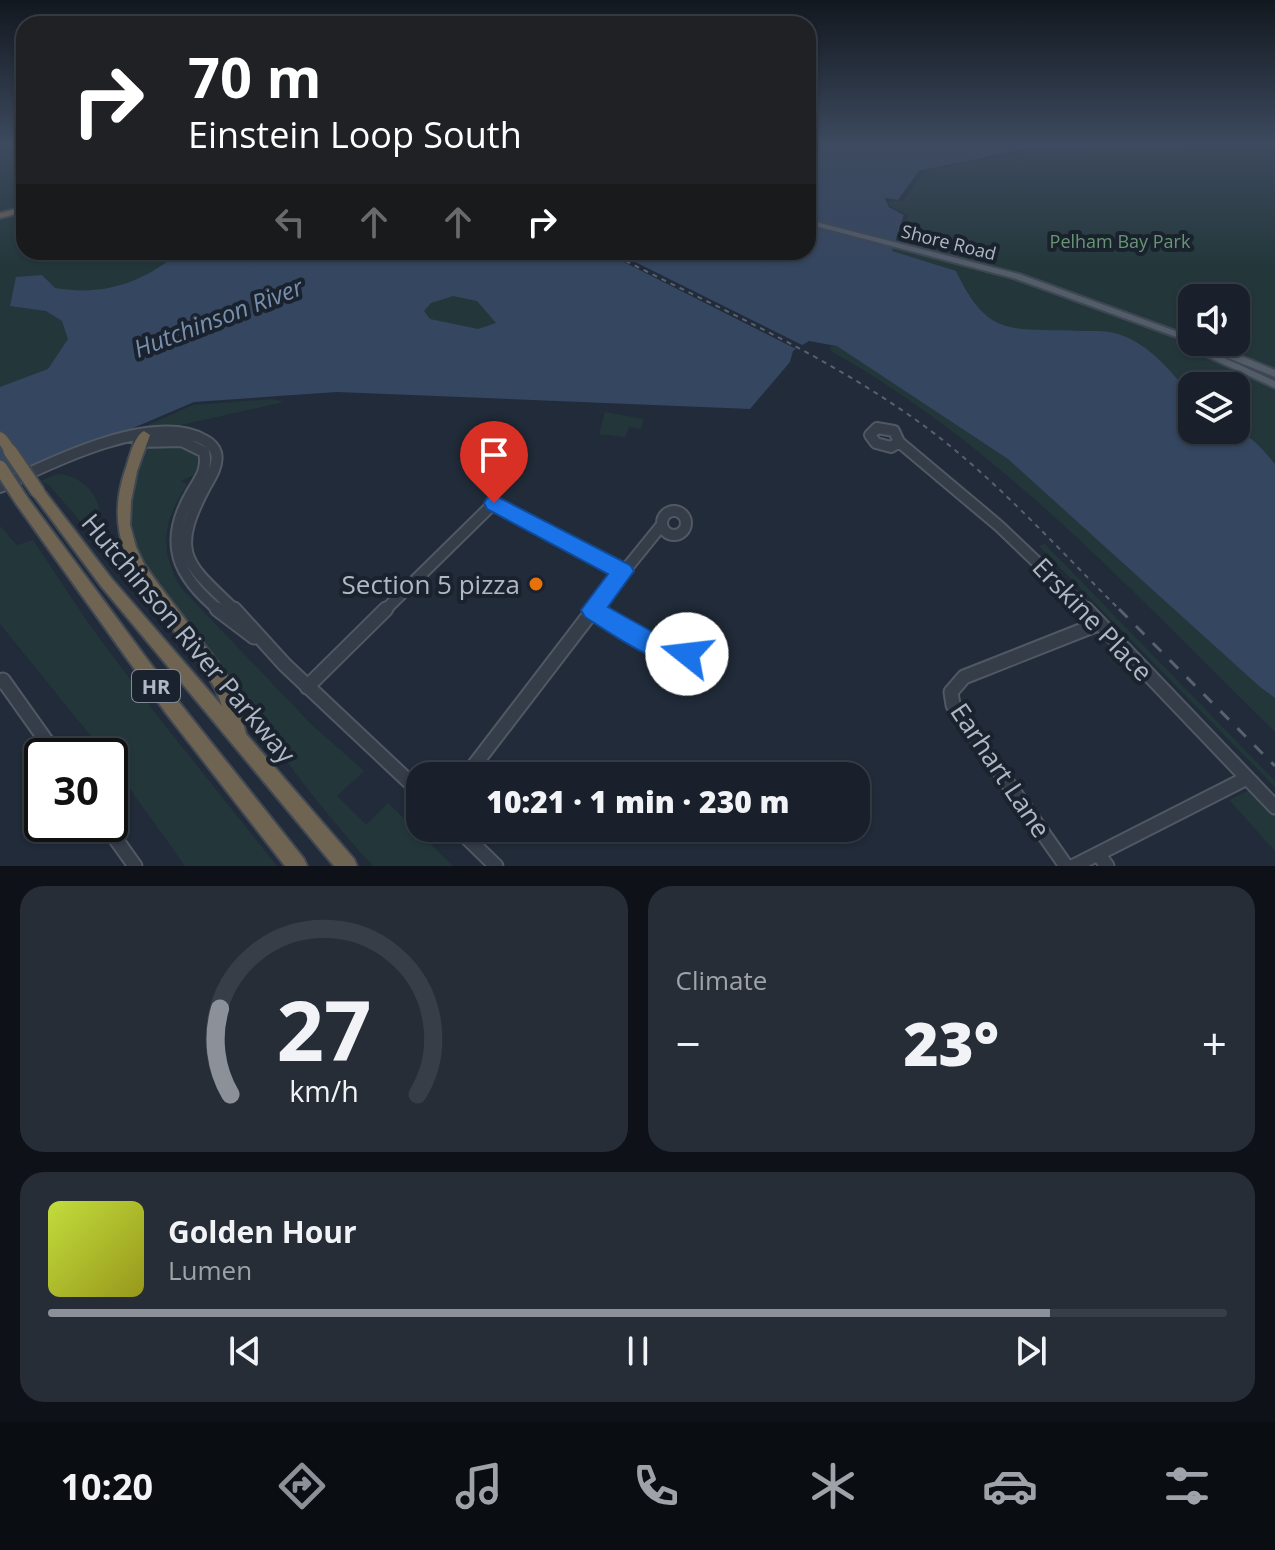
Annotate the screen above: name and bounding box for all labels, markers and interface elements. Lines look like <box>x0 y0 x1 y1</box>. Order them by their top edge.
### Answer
text: 70 m <box>188 38 322 114</box>
icon: right <box>56 48 160 152</box>
text: Einstein Loop South <box>188 110 522 159</box>
icon: left <box>268 200 312 244</box>
icon: ahead <box>352 200 396 244</box>
icon: ahead <box>436 200 480 244</box>
icon: right <box>520 200 564 244</box>
street label: Shore Road <box>899 219 999 265</box>
park label: Pelham Bay Park <box>1050 229 1191 253</box>
water label: Hutchinson River <box>129 269 309 364</box>
map controls <box>1178 284 1250 444</box>
button: sound <box>1178 284 1250 356</box>
button: layers <box>1178 372 1250 444</box>
pin <box>460 421 528 503</box>
icon: arrive <box>472 433 516 477</box>
street label: Hutchinson River Parkway <box>74 506 305 771</box>
street label: Erskine Place <box>1025 549 1161 689</box>
place label: Section 5 pizza <box>342 566 520 602</box>
marker: Section 5 pizza <box>527 575 545 593</box>
position arrow <box>645 612 729 696</box>
road number: HR <box>132 670 180 702</box>
street label: Earhart Lane <box>943 696 1059 844</box>
speed limit sign: 30 <box>24 738 128 842</box>
text: 10:21 · 1 min · 230 m <box>486 781 790 822</box>
text: Climate <box>676 962 767 998</box>
text: 27 <box>276 972 371 1085</box>
text: 23° <box>903 1002 999 1084</box>
text: − <box>676 1013 701 1073</box>
text: + <box>1202 1013 1227 1073</box>
text: km/h <box>289 1071 358 1110</box>
text: Golden Hour <box>168 1211 357 1252</box>
text: Lumen <box>168 1252 252 1288</box>
icon: previous <box>223 1329 267 1373</box>
icon: pause <box>616 1329 660 1373</box>
icon: next <box>1009 1329 1053 1373</box>
icon: directions <box>274 1458 330 1514</box>
icon: music <box>451 1458 507 1514</box>
icon: phone <box>628 1458 684 1514</box>
icon: climate <box>805 1458 861 1514</box>
icon: car <box>982 1458 1038 1514</box>
icon: filters <box>1159 1458 1215 1514</box>
text: 10:20 <box>60 1462 153 1511</box>

